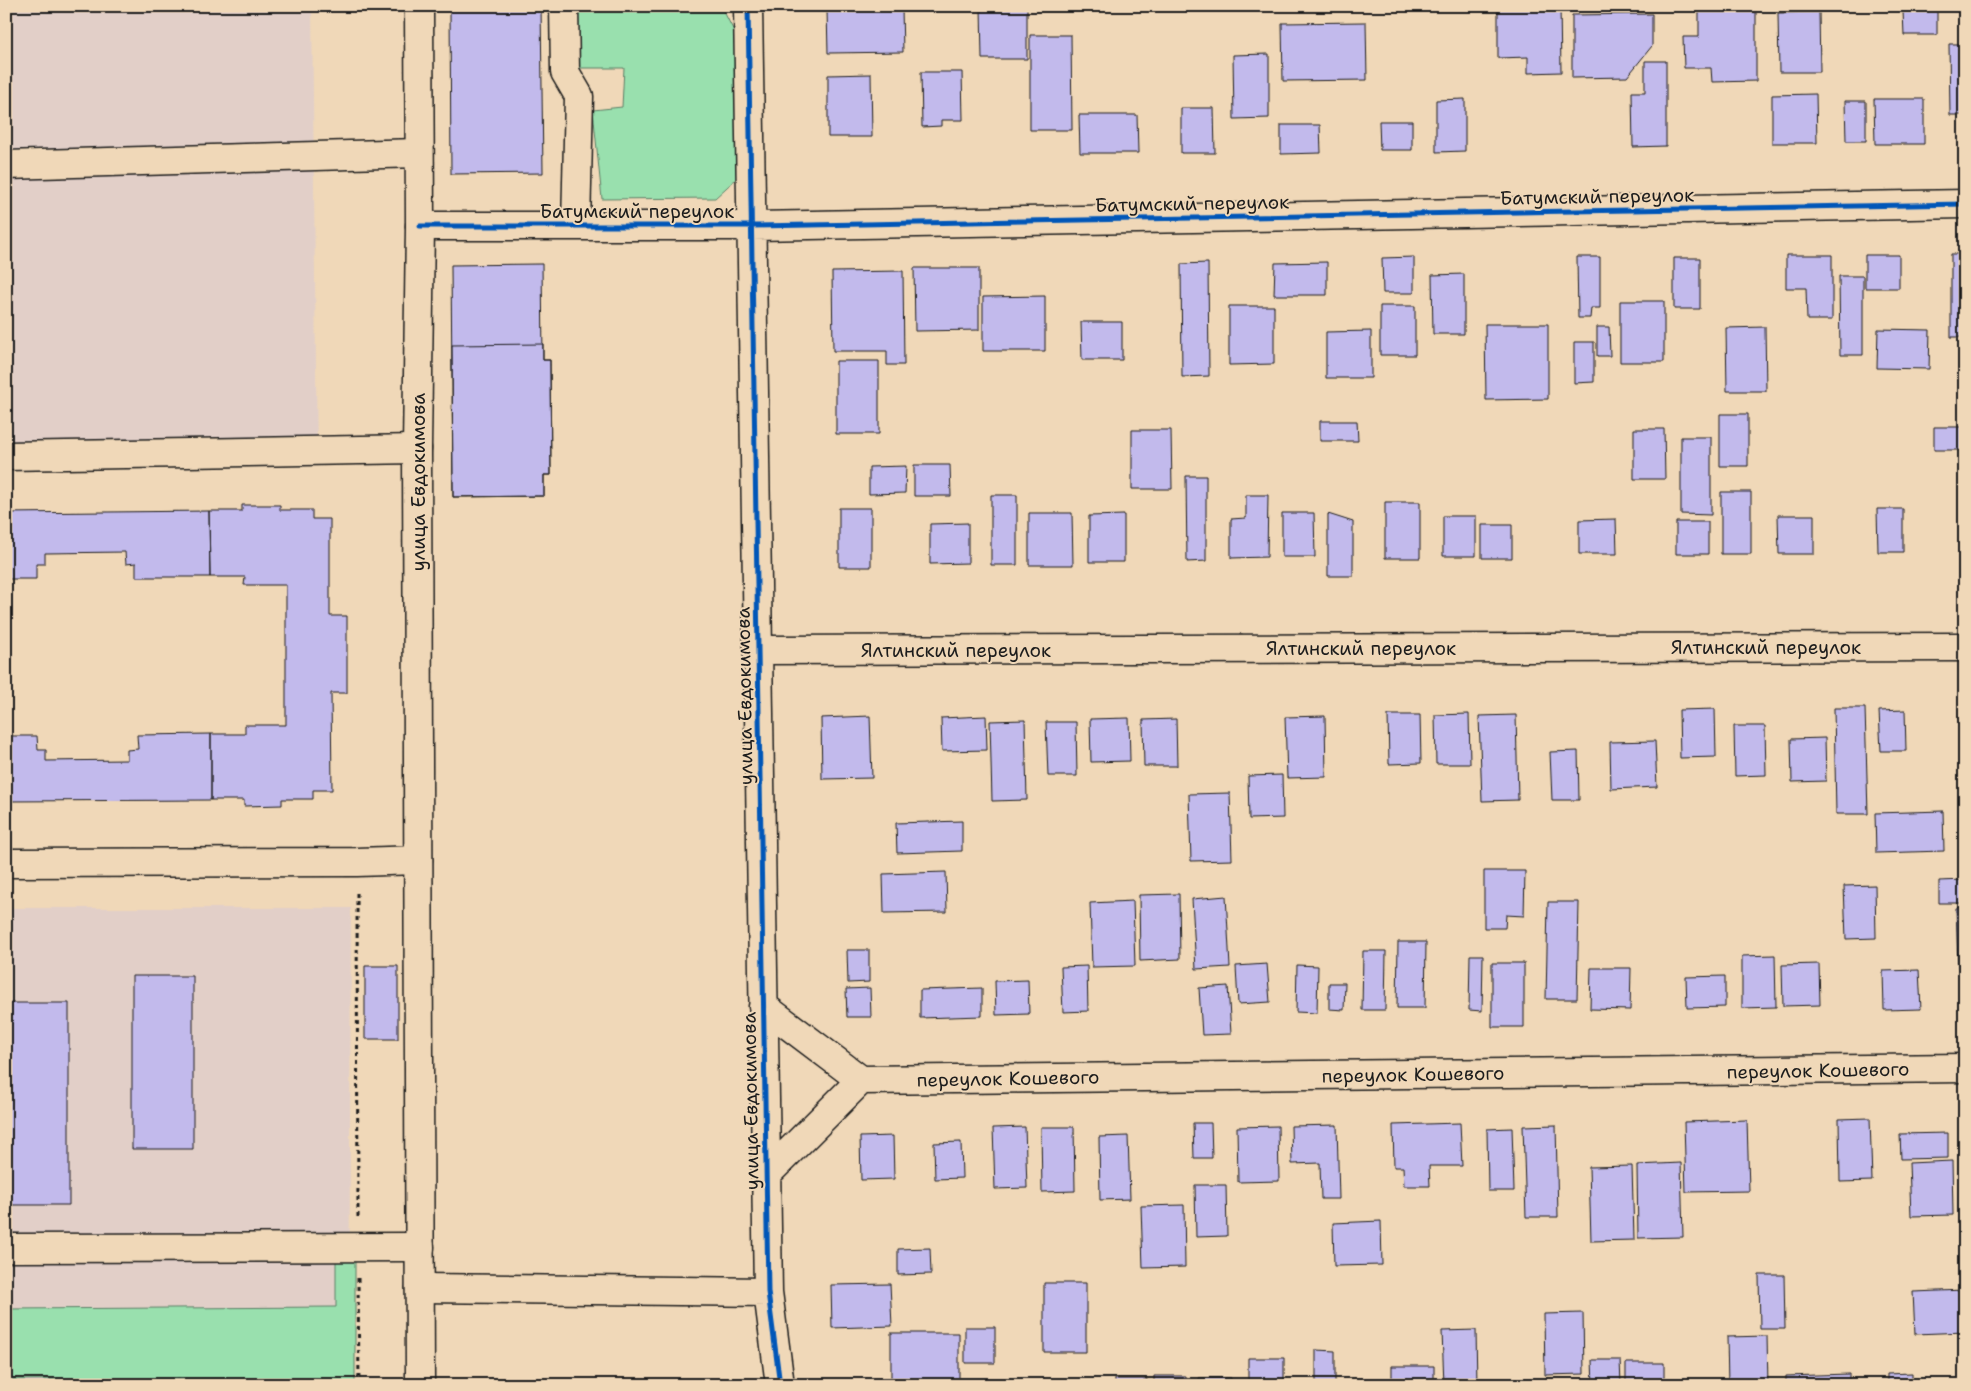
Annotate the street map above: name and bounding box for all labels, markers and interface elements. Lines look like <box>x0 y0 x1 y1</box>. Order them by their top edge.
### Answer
street label: Батумский переулок <box>1500 182 1694 211</box>
street label: Батумский переулок <box>1095 189 1289 218</box>
street label: Батумский переулок <box>540 199 734 224</box>
street label: улица Евдокимова <box>406 393 431 571</box>
street label: улица Евдокимова <box>730 606 759 785</box>
street label: Ялтинский переулок <box>1671 635 1861 660</box>
street label: Ялтинский переулок <box>1266 636 1456 661</box>
street label: Ялтинский переулок <box>861 638 1051 663</box>
street label: улица Евдокимова <box>736 1011 765 1190</box>
street label: переулок Кошевого <box>1726 1056 1910 1085</box>
street label: переулок Кошевого <box>1321 1060 1505 1089</box>
street label: переулок Кошевого <box>916 1064 1100 1093</box>

